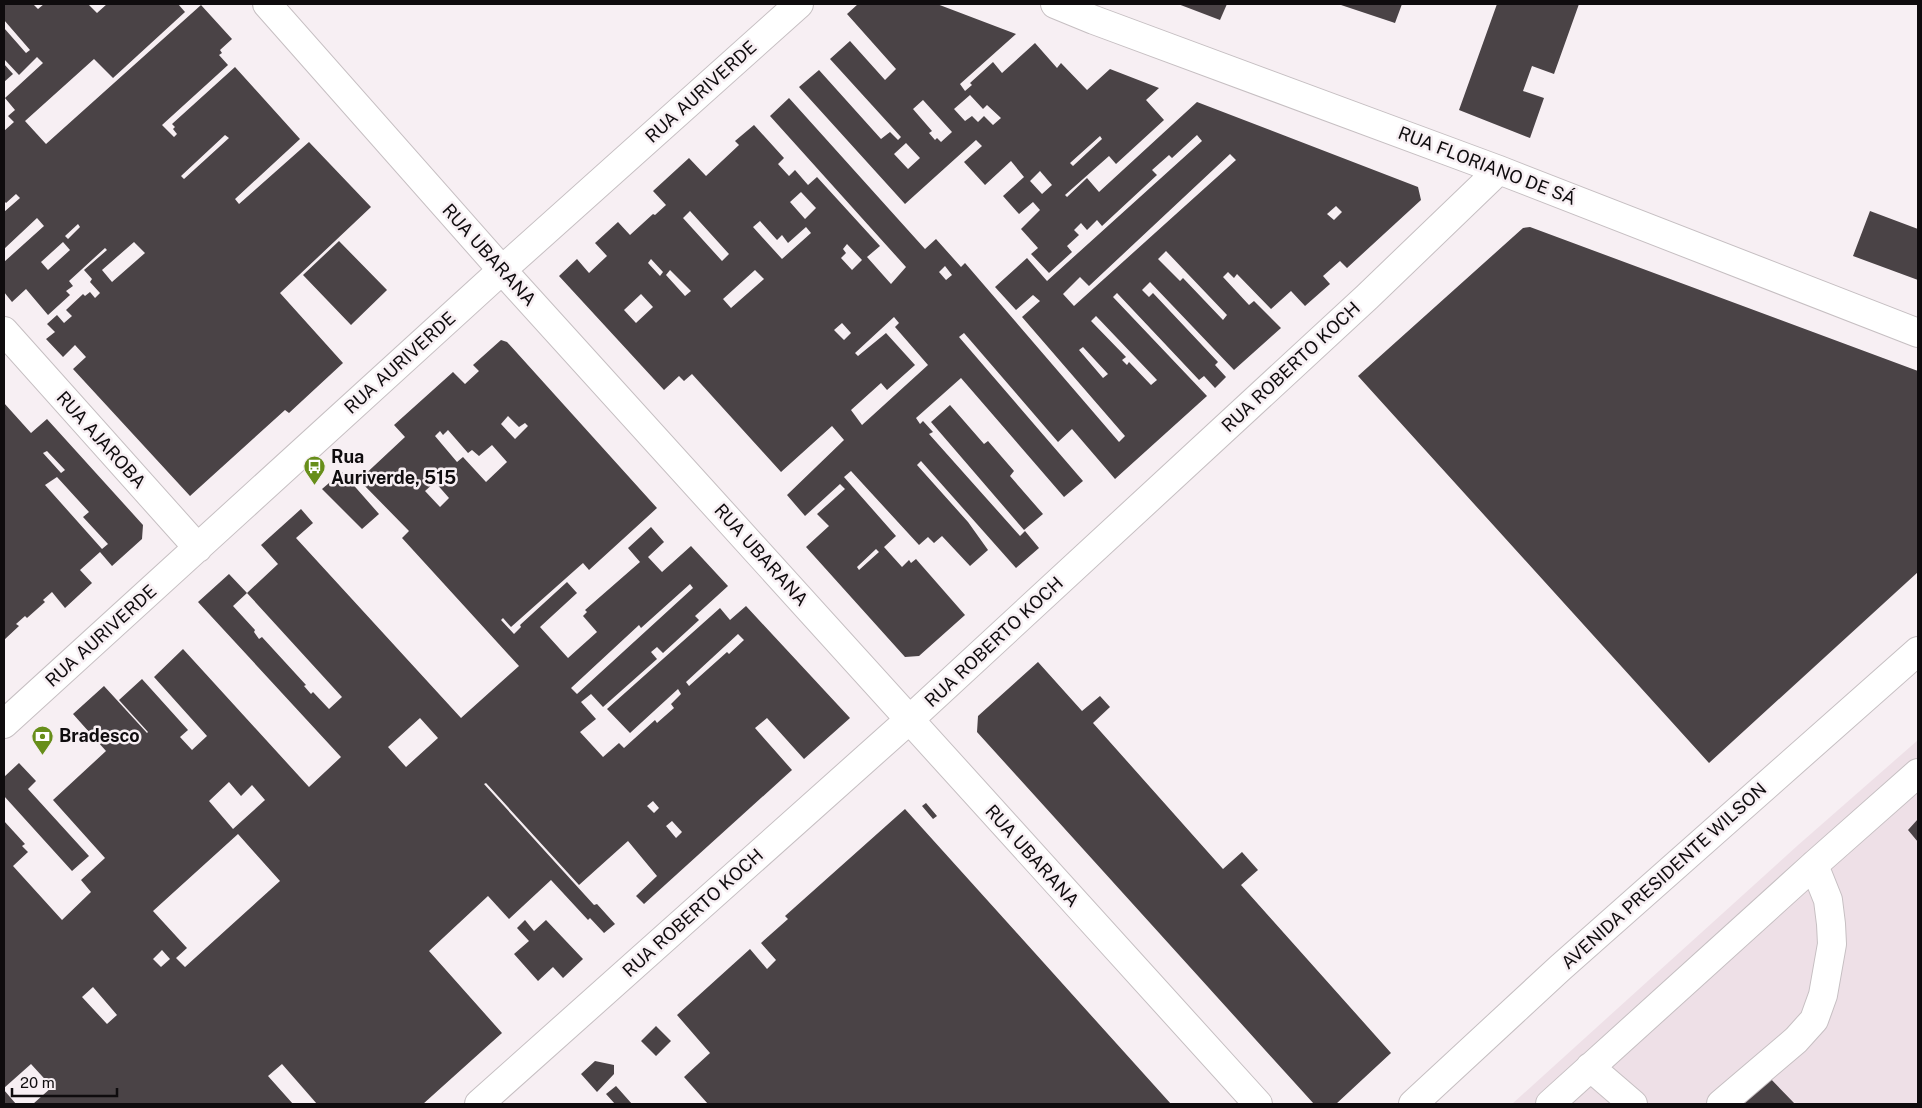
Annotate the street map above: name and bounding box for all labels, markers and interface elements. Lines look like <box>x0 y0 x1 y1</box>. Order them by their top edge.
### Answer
street label: RUA AURIVERDE <box>641 36 761 147</box>
street label: RUA FLORIANO DE SÁ <box>1395 121 1580 209</box>
street label: RUA UBARANA <box>438 199 541 310</box>
street label: RUA ROBERTO KOCH <box>1217 297 1364 436</box>
street label: RUA AURIVERDE <box>340 307 460 418</box>
street label: RUA AJAROBA <box>52 387 150 493</box>
place label: Rua Auriverde, 515 <box>331 446 456 488</box>
bus stop icon: Rua Auriverde, 515 <box>303 455 327 486</box>
street label: RUA UBARANA <box>710 499 813 610</box>
street label: RUA ROBERTO KOCH <box>920 572 1067 711</box>
street label: RUA AURIVERDE <box>41 580 161 691</box>
bank icon: Bradesco <box>31 724 55 755</box>
place label: Bradesco <box>59 725 140 746</box>
street label: AVENIDA PRESIDENTE WILSON <box>1557 778 1770 973</box>
street label: RUA UBARANA <box>981 800 1084 911</box>
street label: RUA ROBERTO KOCH <box>618 844 767 981</box>
scale bar <box>12 1066 118 1098</box>
text: 20 m <box>20 1074 55 1091</box>

